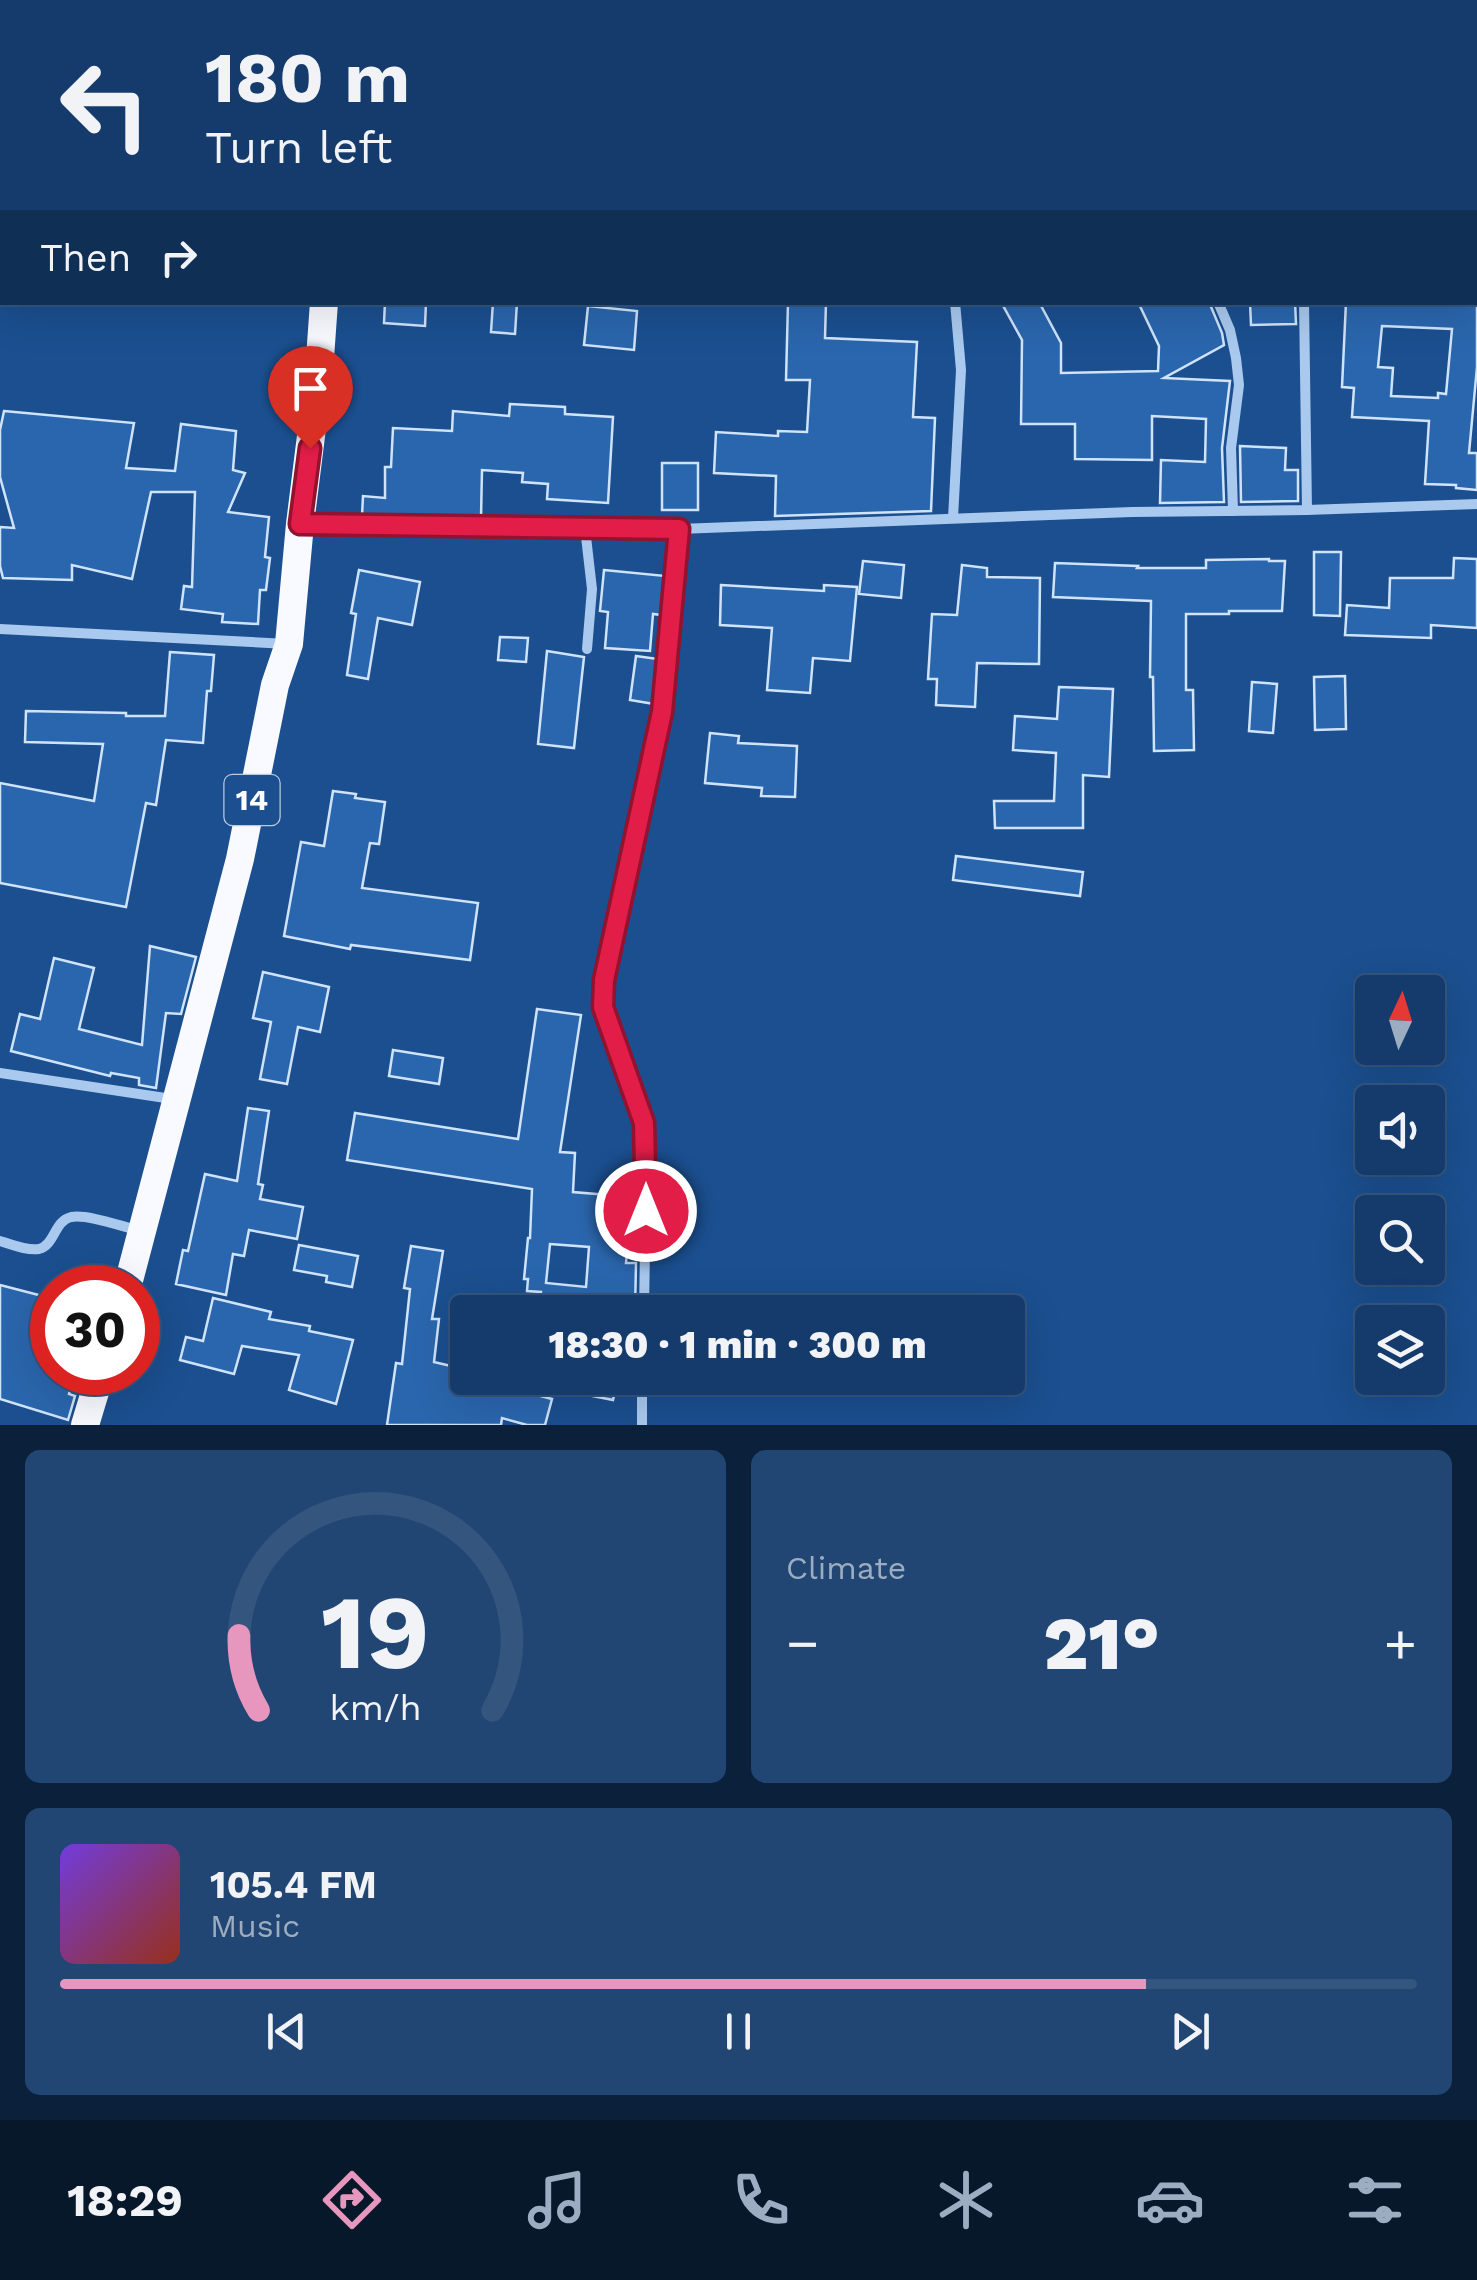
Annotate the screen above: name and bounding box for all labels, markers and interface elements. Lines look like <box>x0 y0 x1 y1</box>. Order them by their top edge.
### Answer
text: 180 m <box>205 37 410 119</box>
icon: left <box>40 40 170 170</box>
text: Turn left <box>205 121 392 174</box>
icon: right <box>151 230 206 285</box>
text: Then <box>40 236 131 280</box>
pin <box>268 346 353 449</box>
icon: arrive <box>283 361 338 416</box>
road number: 14 <box>224 775 280 825</box>
north arrow <box>1355 975 1445 1065</box>
map controls <box>1355 975 1445 1395</box>
button: sound <box>1355 1085 1445 1175</box>
position arrow <box>594 1159 698 1263</box>
button: search <box>1355 1195 1445 1285</box>
speed limit sign: 30 <box>30 1265 160 1395</box>
button: layers <box>1355 1305 1445 1395</box>
text: 18:30 · 1 min · 300 m <box>548 1323 927 1367</box>
text: Climate <box>786 1549 906 1587</box>
text: 19 <box>321 1571 430 1693</box>
text: 21° <box>1043 1599 1160 1687</box>
text: − <box>786 1611 819 1675</box>
text: + <box>1384 1611 1417 1675</box>
text: km/h <box>329 1687 422 1729</box>
text: 105.4 FM <box>210 1863 377 1907</box>
text: Music <box>210 1907 300 1945</box>
icon: previous <box>259 2004 314 2059</box>
icon: pause <box>711 2004 766 2059</box>
icon: next <box>1163 2004 1218 2059</box>
icon: directions <box>317 2165 387 2235</box>
icon: music <box>522 2165 592 2235</box>
icon: phone <box>726 2165 796 2235</box>
icon: climate <box>931 2165 1001 2235</box>
icon: car <box>1135 2165 1205 2235</box>
icon: filters <box>1340 2165 1410 2235</box>
text: 18:29 <box>67 2174 183 2227</box>

